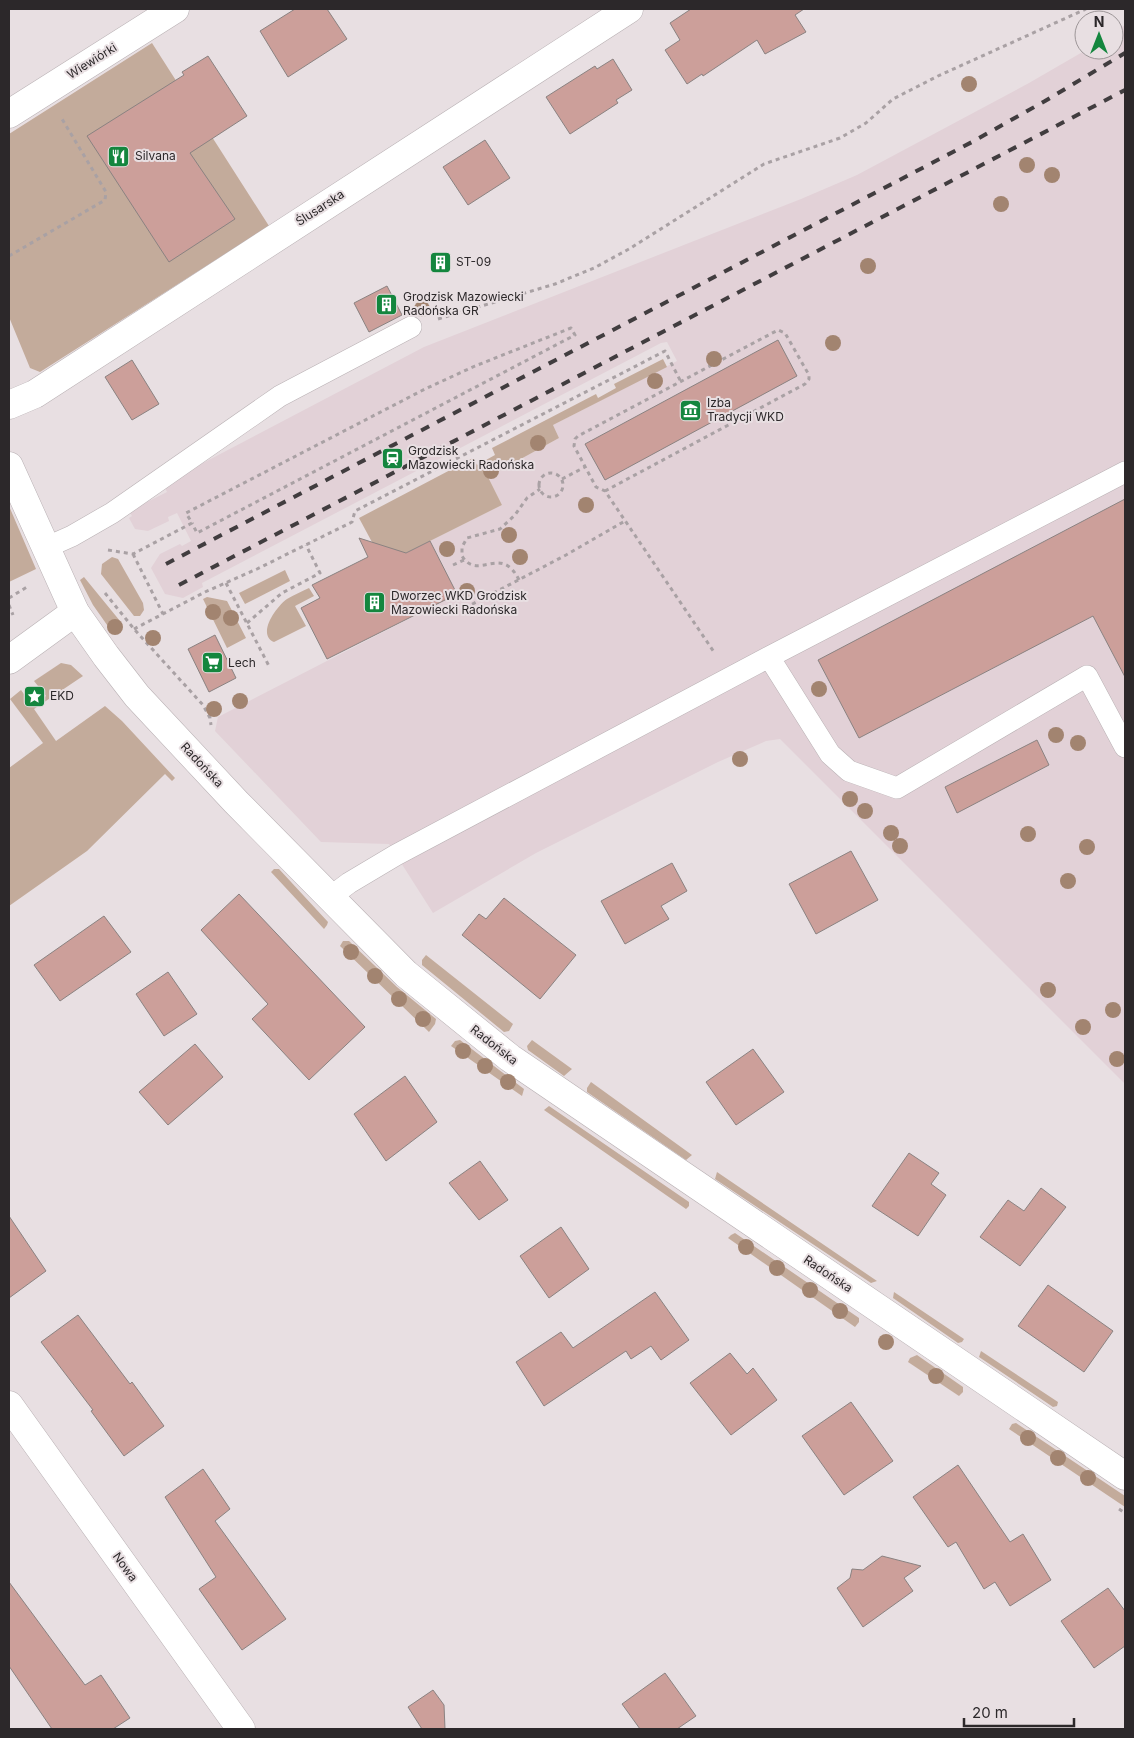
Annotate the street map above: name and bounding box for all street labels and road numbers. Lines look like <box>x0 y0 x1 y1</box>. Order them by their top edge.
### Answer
street label: Wiewiórki <box>64 39 119 82</box>
street label: Ślusarska <box>293 186 347 229</box>
street label: Radońska <box>178 739 227 790</box>
street label: Radońska <box>468 1022 521 1068</box>
street label: Radońska <box>801 1252 856 1295</box>
street label: Nowa <box>110 1549 141 1584</box>

